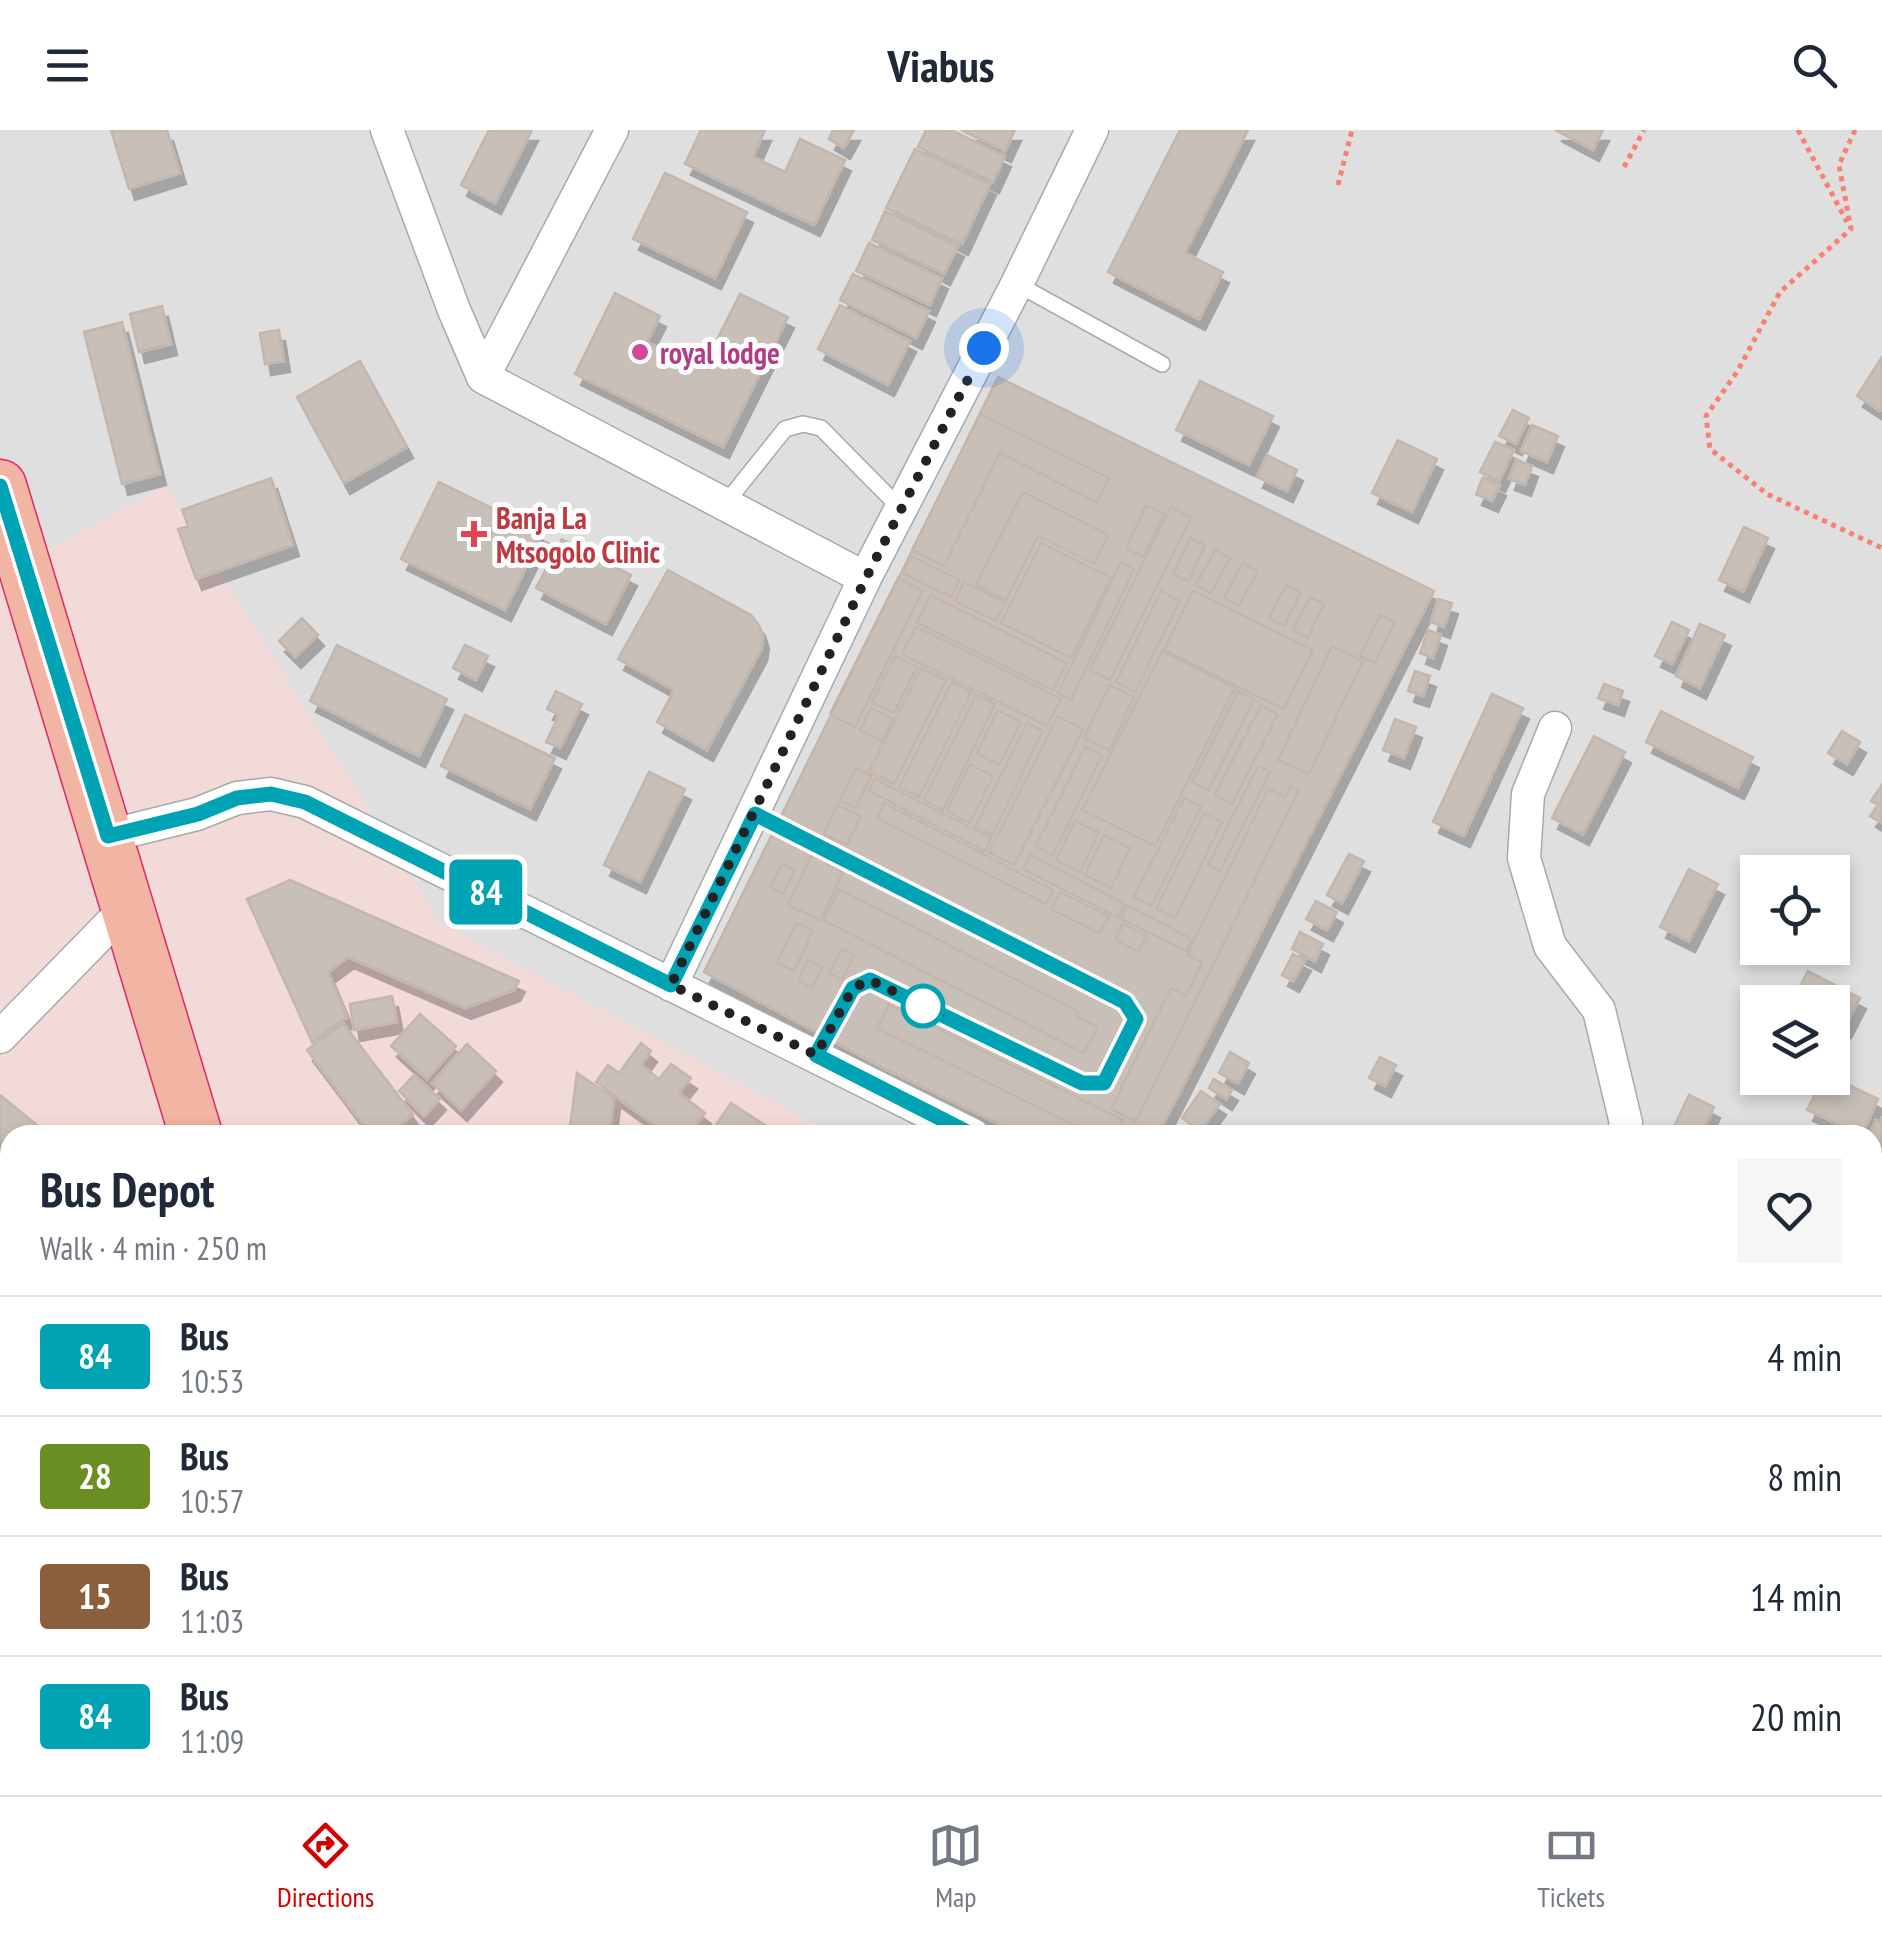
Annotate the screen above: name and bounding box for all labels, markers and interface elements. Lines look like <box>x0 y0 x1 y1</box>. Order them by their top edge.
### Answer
text: Viabus <box>887 36 995 94</box>
icon: menu <box>40 38 95 93</box>
icon: search <box>1787 38 1842 93</box>
your location <box>959 323 1009 373</box>
place label: royal lodge <box>660 333 780 372</box>
marker: royal lodge <box>629 341 651 363</box>
place label: Banja La Mtsogolo Clinic <box>496 498 661 571</box>
marker: Banja La Mtsogolo Clinic <box>461 521 487 547</box>
map controls <box>1740 855 1850 1095</box>
button: locate <box>1740 855 1850 965</box>
line badge: 84 <box>441 860 531 924</box>
text: 84 <box>469 869 503 915</box>
unlabelled marker <box>902 985 944 1027</box>
button: layers <box>1740 985 1850 1095</box>
text: Bus Depot <box>40 1158 215 1220</box>
button: heart <box>1737 1158 1842 1263</box>
text: Walk · 4 min · 250 m <box>40 1227 267 1269</box>
text: Bus <box>180 1311 229 1360</box>
text: 4 min <box>1767 1332 1842 1381</box>
text: 84 <box>78 1333 112 1379</box>
text: 10:53 <box>180 1360 244 1402</box>
text: Bus <box>180 1431 229 1480</box>
text: 8 min <box>1767 1452 1842 1501</box>
text: 28 <box>78 1453 112 1499</box>
text: 10:57 <box>180 1480 244 1522</box>
text: Bus <box>180 1551 229 1600</box>
text: 14 min <box>1750 1572 1842 1621</box>
text: 15 <box>78 1573 112 1619</box>
text: 11:03 <box>180 1600 244 1642</box>
text: Bus <box>180 1671 229 1720</box>
text: 20 min <box>1750 1692 1842 1741</box>
text: 84 <box>78 1693 112 1739</box>
text: 11:09 <box>180 1720 244 1762</box>
tab: Directions <box>277 1818 374 1915</box>
tab: Map <box>928 1818 983 1915</box>
tab: Tickets <box>1537 1818 1605 1915</box>

